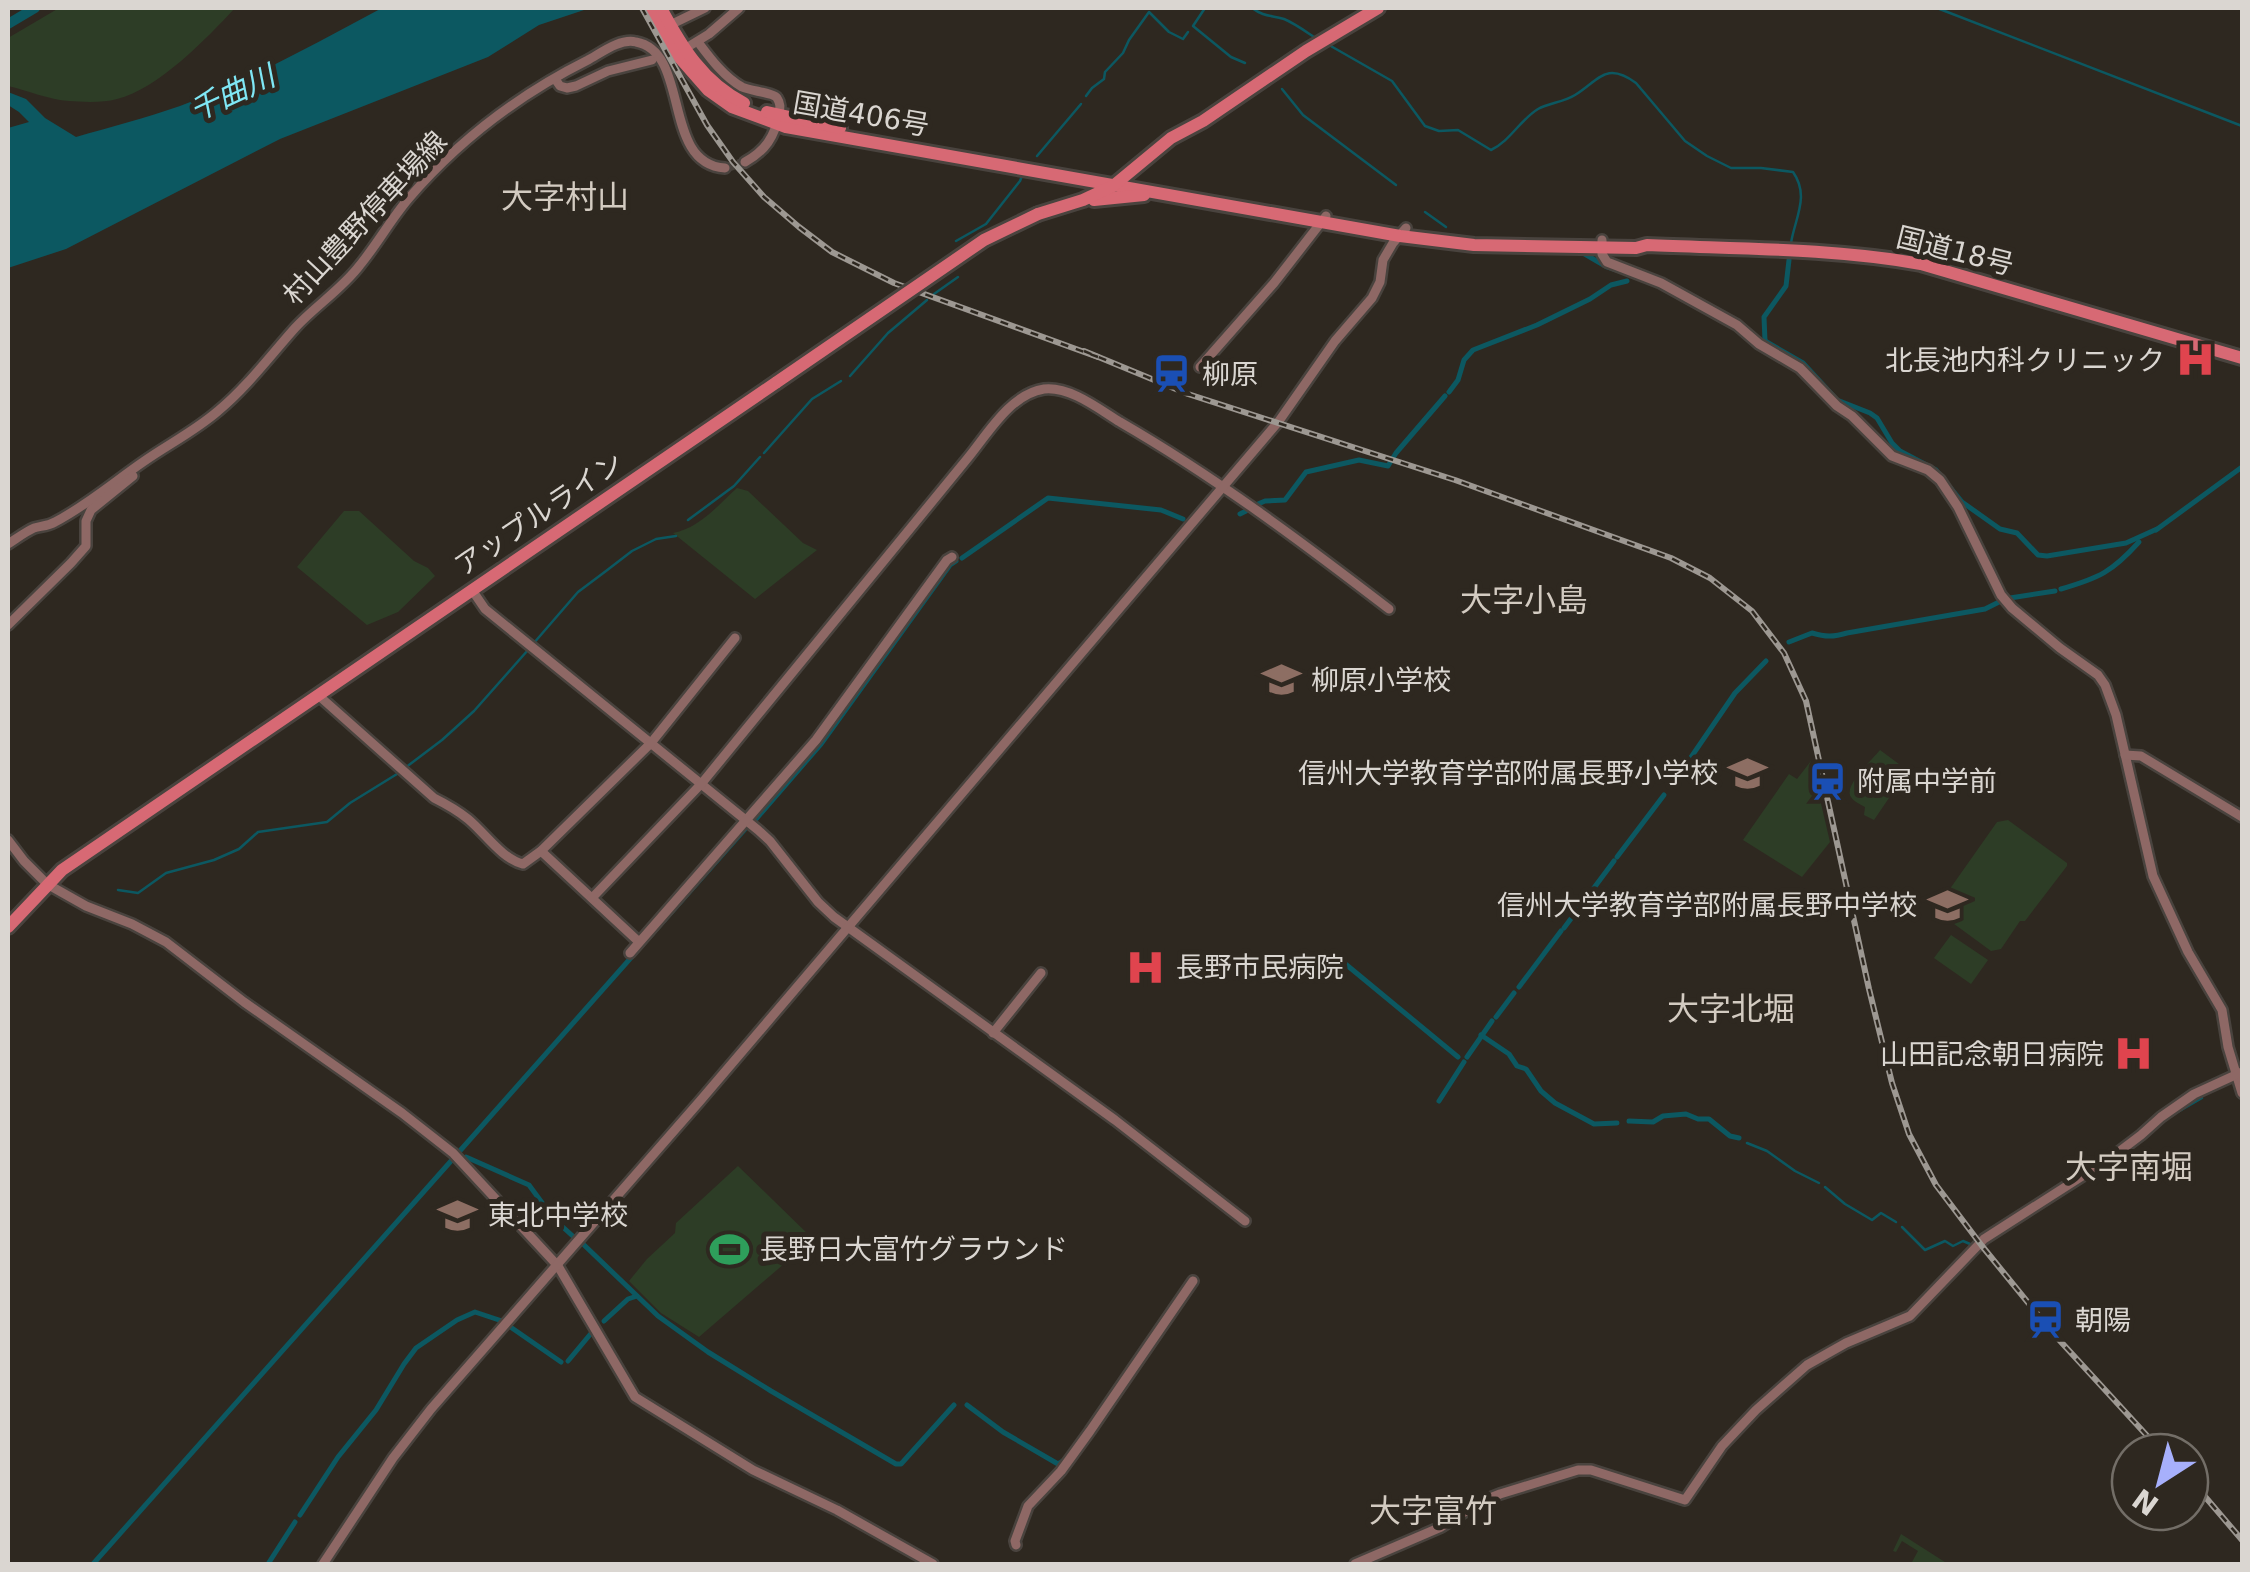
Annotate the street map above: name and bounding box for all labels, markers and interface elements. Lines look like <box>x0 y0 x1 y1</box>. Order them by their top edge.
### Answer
water label: 千曲川 <box>184 57 283 128</box>
street label: 国道406号 <box>790 86 932 142</box>
street label: 村山豊野停車場線 <box>277 125 453 311</box>
district label: 大字村山 <box>501 178 629 216</box>
street label: 国道18号 <box>1893 221 2017 281</box>
hospital icon: 北長池内科クリニック <box>2174 339 2216 381</box>
place label: 北長池内科クリニック <box>1885 344 2165 377</box>
station icon: 柳原 <box>1151 353 1193 395</box>
place label: 柳原 <box>1202 358 1258 391</box>
street label: アップルライン <box>449 446 629 582</box>
district label: 大字小島 <box>1460 581 1588 619</box>
school or university icon: 柳原小学校 <box>1260 659 1302 701</box>
place label: 柳原小学校 <box>1311 664 1451 697</box>
school or university icon: 信州大学教育学部附属長野小学校 <box>1727 752 1769 794</box>
place label: 信州大学教育学部附属長野小学校 <box>1298 757 1718 790</box>
station icon: 附属中学前 <box>1806 760 1848 802</box>
place label: 附属中学前 <box>1857 765 1997 798</box>
school or university icon: 信州大学教育学部附属長野中学校 <box>1926 884 1968 926</box>
place label: 信州大学教育学部附属長野中学校 <box>1497 889 1917 922</box>
hospital icon: 長野市民病院 <box>1125 946 1167 988</box>
place label: 長野市民病院 <box>1176 951 1344 984</box>
district label: 大字北堀 <box>1667 990 1795 1028</box>
hospital icon: 山田記念朝日病院 <box>2113 1033 2155 1075</box>
place label: 山田記念朝日病院 <box>1880 1038 2104 1071</box>
district label: 大字南堀 <box>2065 1148 2193 1186</box>
school or university icon: 東北中学校 <box>437 1194 479 1236</box>
place label: 東北中学校 <box>488 1199 628 1232</box>
sports icon: 長野日大富竹グラウンド <box>709 1228 751 1270</box>
place label: 長野日大富竹グラウンド <box>760 1233 1068 1266</box>
station icon: 朝陽 <box>2024 1299 2066 1341</box>
place label: 朝陽 <box>2075 1304 2131 1337</box>
north arrow <box>2110 1432 2210 1532</box>
text: N <box>2126 1482 2165 1522</box>
district label: 大字富竹 <box>1369 1492 1497 1530</box>

